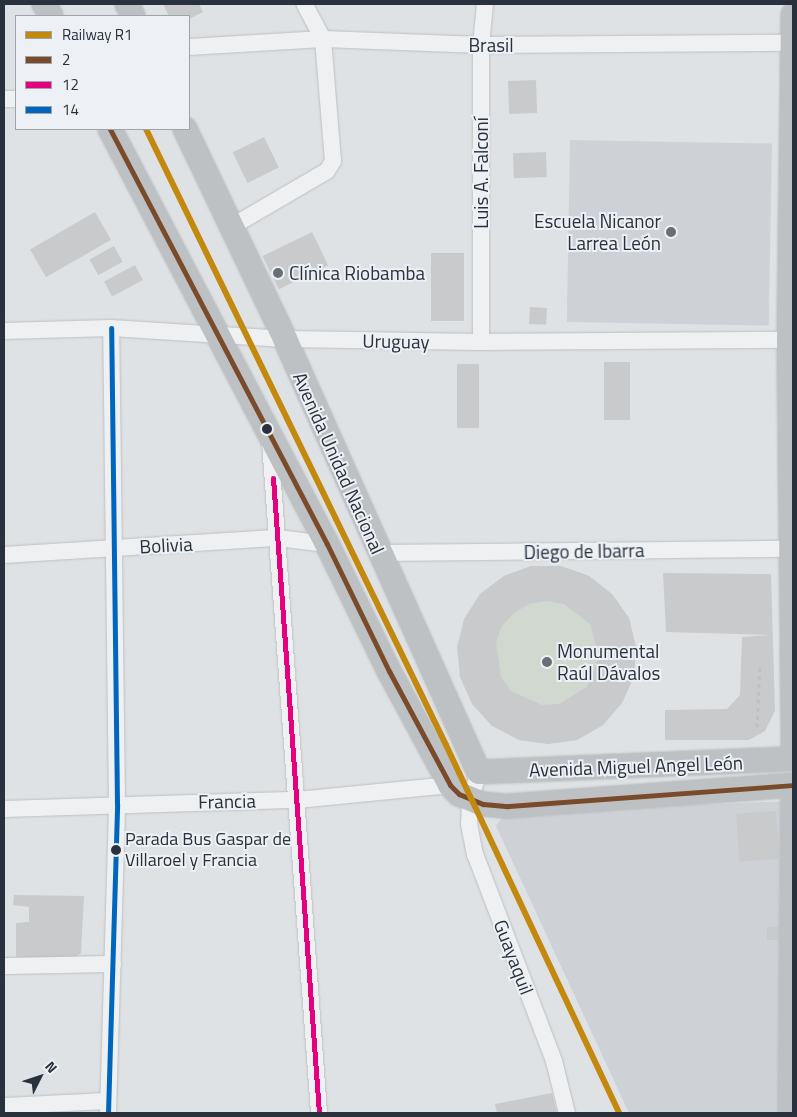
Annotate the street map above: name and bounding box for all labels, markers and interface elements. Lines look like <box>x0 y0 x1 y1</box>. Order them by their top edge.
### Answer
legend <box>15 15 190 130</box>
text: Railway R1 <box>62 23 133 46</box>
street label: Brasil <box>468 34 514 56</box>
text: 2 <box>62 48 70 71</box>
text: 12 <box>62 73 79 96</box>
text: 14 <box>62 98 79 121</box>
street label: Luis A. Falconí <box>470 117 492 229</box>
place label: Escuela Nicanor Larrea León <box>534 210 661 254</box>
marker: Escuela Nicanor Larrea León <box>665 226 677 238</box>
place label: Clínica Riobamba <box>289 262 425 284</box>
marker: Clínica Riobamba <box>271 266 285 280</box>
street label: Uruguay <box>362 329 430 353</box>
street label: Avenida Unidad Nacional <box>289 368 389 558</box>
unlabelled marker <box>262 424 272 434</box>
street label: Bolivia <box>139 532 193 558</box>
street label: Diego de Ibarra <box>523 539 645 563</box>
place label: Monumental Raúl Dávalos <box>557 640 660 684</box>
marker: Monumental Raúl Dávalos <box>541 656 553 668</box>
street label: Avenida Miguel Angel León <box>529 751 743 781</box>
street label: Francia <box>198 789 256 813</box>
place label: Parada Bus Gaspar de Villaroel y Francia <box>125 829 291 872</box>
marker: Parada Bus Gaspar de Villaroel y Francia <box>111 845 121 855</box>
street label: Guayaquil <box>489 916 539 998</box>
north arrow <box>15 1052 65 1102</box>
text: N <box>41 1056 63 1077</box>

